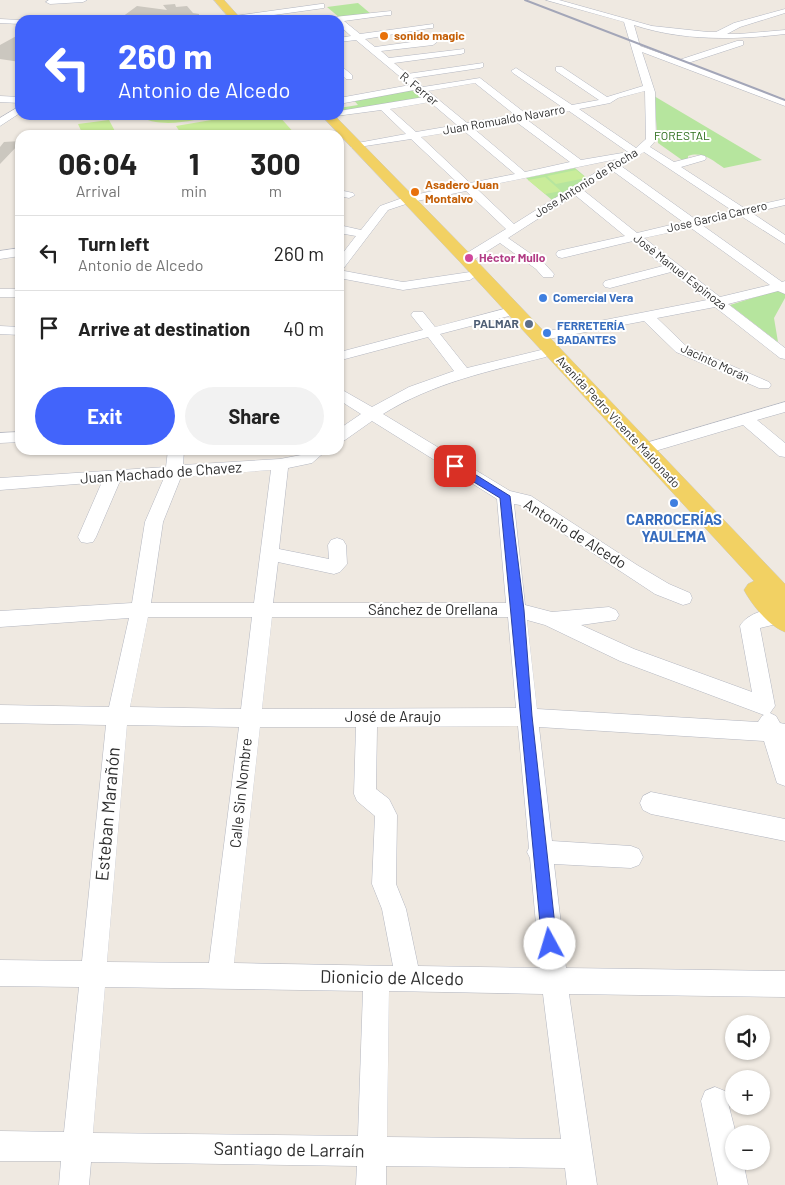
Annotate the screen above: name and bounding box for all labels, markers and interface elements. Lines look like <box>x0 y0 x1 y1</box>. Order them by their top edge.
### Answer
place label: sonido magic <box>394 28 465 42</box>
marker: sonido magic <box>378 30 390 42</box>
text: 260 m <box>118 34 213 76</box>
icon: left <box>35 35 100 100</box>
street label: R. Ferrer <box>398 69 442 108</box>
text: Antonio de Alcedo <box>118 76 290 102</box>
street label: Juan Romualdo Navarro <box>442 101 566 137</box>
park label: FORESTAL <box>654 128 710 142</box>
text: 06:04 <box>58 145 138 181</box>
text: 1 <box>189 145 199 181</box>
text: 300 <box>250 145 301 181</box>
street label: Jose Antonio de Rocha <box>531 145 640 220</box>
place label: Asadero Juan Montalvo <box>425 177 499 205</box>
text: Arrival <box>76 181 120 200</box>
text: min <box>181 181 207 200</box>
text: m <box>269 181 282 200</box>
marker: Asadero Juan Montalvo <box>409 186 421 198</box>
street label: Jose Garcia Carrero <box>665 198 768 234</box>
street label: José Manuel Espinoza <box>631 231 730 312</box>
text: Turn left <box>78 232 149 255</box>
icon: left <box>35 239 63 267</box>
text: 260 m <box>274 242 324 265</box>
place label: Héctor Mullo <box>479 250 546 264</box>
marker: Héctor Mullo <box>463 252 475 264</box>
text: Antonio de Alcedo <box>78 255 203 274</box>
place label: Comercial Vera <box>553 290 633 304</box>
marker: Comercial Vera <box>537 292 549 304</box>
icon: arrive <box>35 314 63 342</box>
place label: PALMAR <box>474 316 519 330</box>
text: Arrive at destination <box>78 317 250 340</box>
text: 40 m <box>283 317 324 340</box>
marker: PALMAR <box>523 318 535 330</box>
place label: FERRETERÍA BADANTES <box>557 318 625 346</box>
marker: FERRETERÍA BADANTES <box>541 327 553 339</box>
street label: Jacinto Morán <box>679 340 752 384</box>
street label: Avenida Pedro Vicente Maldonado <box>554 353 684 490</box>
button: Exit <box>35 387 175 445</box>
button: Share <box>185 387 324 445</box>
pin <box>434 445 476 487</box>
icon: arrive <box>441 452 469 480</box>
street label: Juan Machado de Chavez <box>79 457 243 487</box>
street label: Antonio de Alcedo <box>521 494 630 572</box>
marker: CARROCERÍAS YAULEMA <box>668 497 680 509</box>
place label: CARROCERÍAS YAULEMA <box>626 510 722 545</box>
street label: Sánchez de Orellana <box>368 600 498 618</box>
street label: José de Araujo <box>345 707 441 725</box>
street label: Calle Sin Nombre <box>225 737 255 849</box>
street label: Esteban Marañón <box>90 746 124 882</box>
position arrow <box>523 917 575 969</box>
street label: Dionicio de Alcedo <box>320 965 464 989</box>
map controls <box>725 1015 770 1170</box>
button: sound <box>725 1015 770 1060</box>
button: + <box>725 1070 770 1115</box>
button: − <box>725 1125 770 1170</box>
street label: Santiago de Larraín <box>213 1137 365 1161</box>

